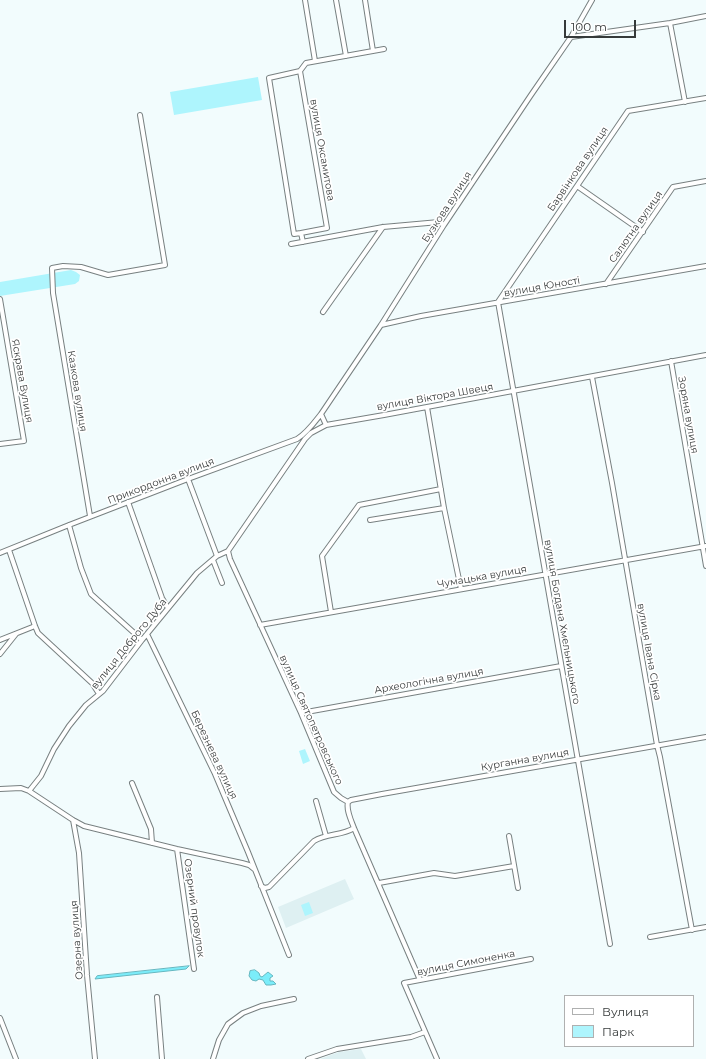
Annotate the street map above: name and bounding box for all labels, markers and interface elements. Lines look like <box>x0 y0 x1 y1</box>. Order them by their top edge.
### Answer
scale bar <box>566 12 638 38</box>
text: 100 m <box>571 19 607 34</box>
street label: вулиця Оксамитова <box>307 98 337 202</box>
street label: Барвінкова вулиця <box>545 124 611 214</box>
street label: Бузкова вулиця <box>420 169 474 245</box>
street label: Салютна вулиця <box>607 189 665 265</box>
street label: вулиця Юності <box>503 274 581 300</box>
street label: Яскрава Вулиця <box>9 338 35 424</box>
street label: Казкова вулиця <box>65 350 89 432</box>
street label: Зоряна вулиця <box>675 376 701 454</box>
street label: вулиця Віктора Швеця <box>376 381 494 413</box>
street label: Прикордонна вулиця <box>106 455 216 507</box>
street label: вулиця Богдана Хмельницького <box>542 539 582 705</box>
street label: Чумацька вулиця <box>436 563 528 591</box>
street label: вулиця Доброго Дуба <box>89 596 169 692</box>
street label: вулиця Івана Сірка <box>635 602 663 702</box>
street label: вулиця Святопетровського <box>277 653 345 787</box>
street label: Археологічна вулиця <box>373 665 485 697</box>
street label: Березнева вулиця <box>188 709 240 801</box>
street label: Курганна вулиця <box>480 746 570 774</box>
street label: Озерний провулок <box>181 858 207 958</box>
street label: Озерна вулиця <box>68 900 86 980</box>
street label: вулиця Симоненка <box>416 948 516 978</box>
legend <box>564 995 694 1047</box>
text: Вулиця <box>602 1004 649 1019</box>
text: Парк <box>602 1024 634 1039</box>

